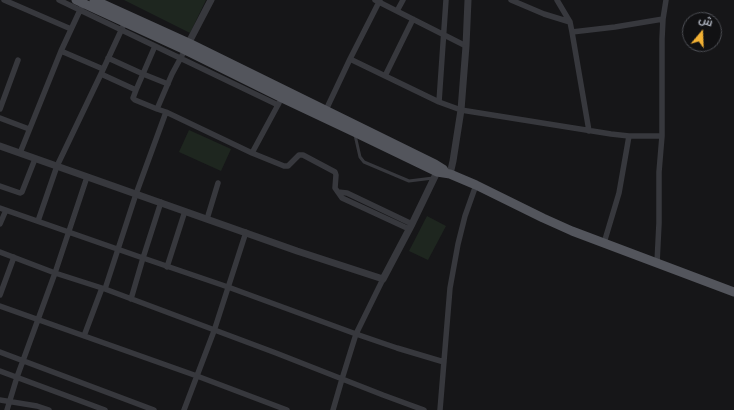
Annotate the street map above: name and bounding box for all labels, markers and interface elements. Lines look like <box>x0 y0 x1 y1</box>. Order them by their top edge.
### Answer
north arrow <box>682 12 722 52</box>
text: ش <box>697 13 715 30</box>

